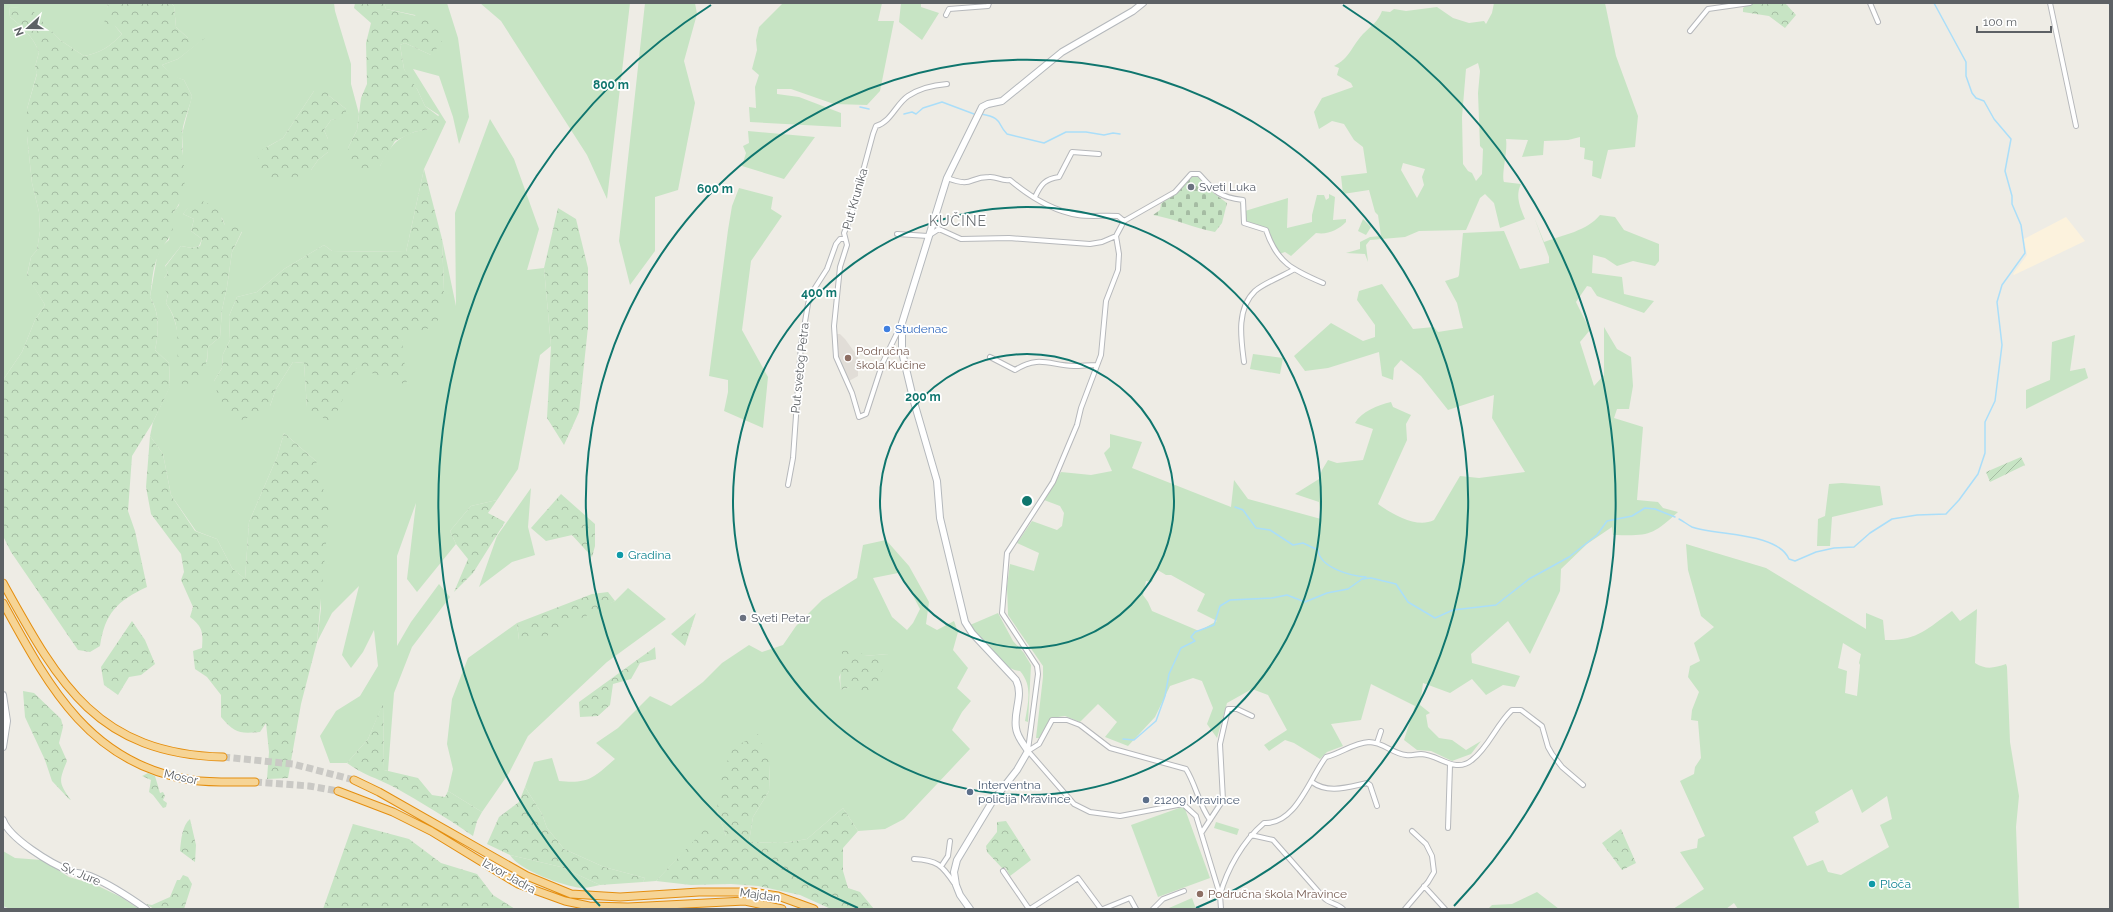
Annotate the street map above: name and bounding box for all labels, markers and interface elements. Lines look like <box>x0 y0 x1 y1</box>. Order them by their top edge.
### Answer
north arrow <box>8 8 48 48</box>
scale bar <box>1977 8 2051 34</box>
text: 100 m <box>1983 15 2017 29</box>
text: N <box>12 25 27 38</box>
text: 800 m <box>593 78 629 92</box>
street label: Put Krunika <box>840 167 870 231</box>
place label: Sveti Luka <box>1199 180 1256 194</box>
text: 600 m <box>697 182 733 196</box>
marker: Sveti Luka <box>1186 182 1196 192</box>
district label: KUČINE <box>929 211 987 229</box>
text: 400 m <box>801 286 837 300</box>
street label: Put svetog Petra <box>788 322 812 414</box>
place label: Studenac <box>895 322 948 336</box>
marker: Studenac <box>882 324 892 334</box>
place label: Područna škola Kučine <box>856 344 926 372</box>
marker: Područna škola Kučine <box>843 353 853 363</box>
text: 200 m <box>905 390 941 404</box>
centre of rings <box>1020 494 1034 508</box>
place label: Gradina <box>628 548 671 562</box>
marker: Gradina <box>615 550 625 560</box>
place label: Sveti Petar <box>751 611 811 625</box>
marker: Sveti Petar <box>738 613 748 623</box>
street label: Mosor <box>163 767 200 788</box>
place label: Interventna policija Mravince <box>978 778 1071 806</box>
marker: Interventna policija Mravince <box>965 787 975 797</box>
place label: 21209 Mravince <box>1154 793 1240 807</box>
marker: 21209 Mravince <box>1141 795 1151 805</box>
street label: Izvor Jadra <box>480 856 538 896</box>
street label: Sv. Jure <box>59 859 103 889</box>
place label: Ploča <box>1880 877 1911 891</box>
marker: Ploča <box>1867 879 1877 889</box>
street label: Majdan <box>739 885 781 905</box>
place label: Područna škola Mravince <box>1208 887 1347 901</box>
marker: Područna škola Mravince <box>1195 889 1205 899</box>

